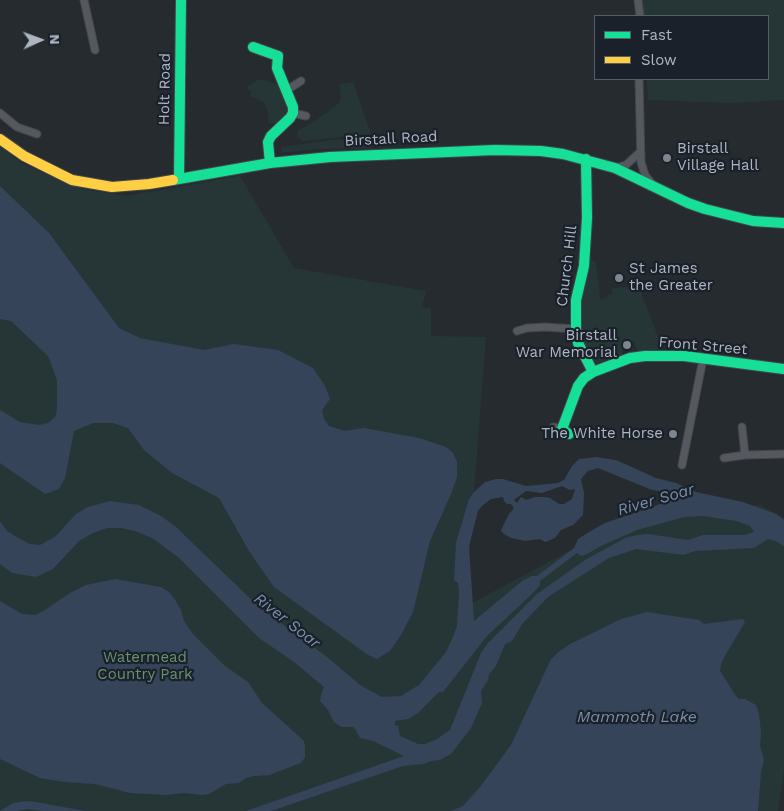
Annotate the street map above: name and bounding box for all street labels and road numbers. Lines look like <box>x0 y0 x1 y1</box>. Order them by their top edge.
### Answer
street label: Holt Road <box>155 53 175 125</box>
street label: Birstall Road <box>344 128 438 150</box>
street label: Church Hill <box>553 224 581 308</box>
street label: Front Street <box>658 333 748 359</box>

